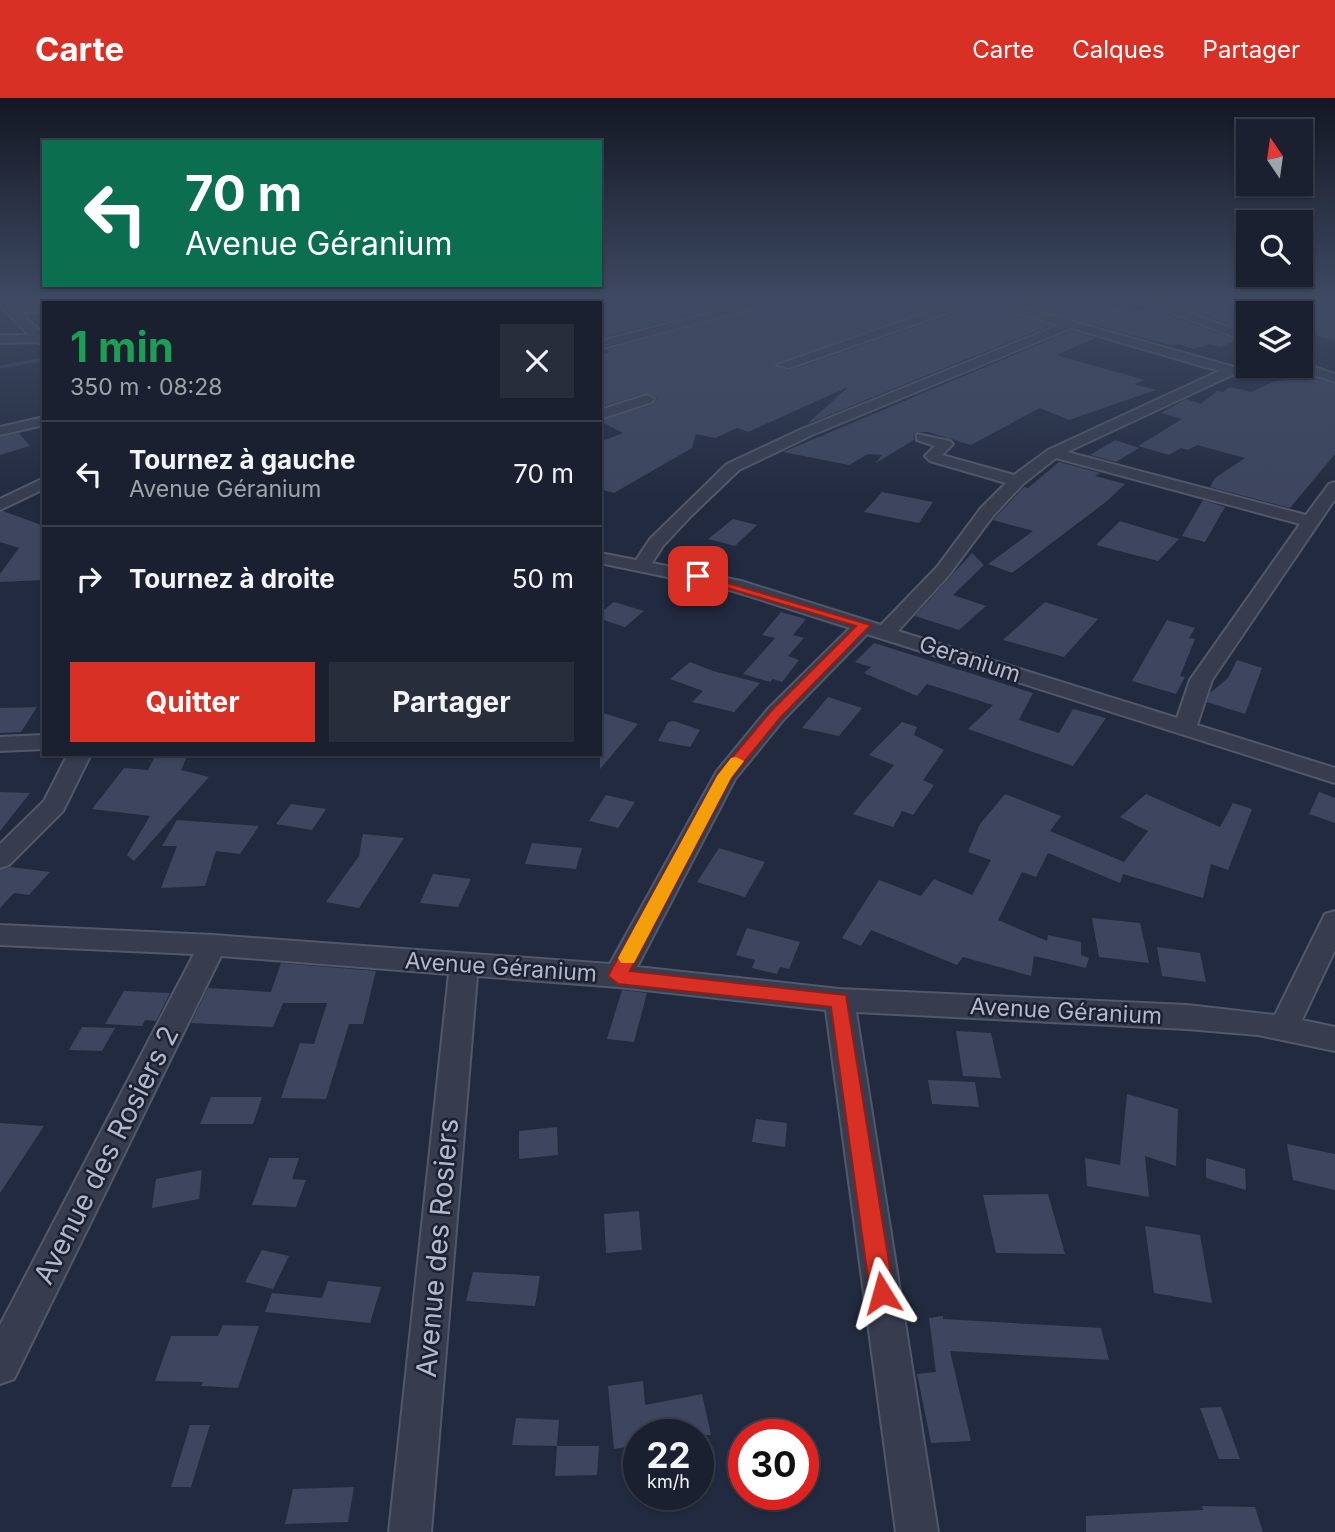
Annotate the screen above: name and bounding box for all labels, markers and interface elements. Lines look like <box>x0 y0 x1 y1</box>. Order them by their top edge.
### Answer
text: Carte <box>35 29 124 69</box>
text: Carte <box>972 35 1034 64</box>
text: Calques <box>1072 35 1165 64</box>
text: Partager <box>1203 35 1300 64</box>
north arrow <box>1236 119 1312 196</box>
map controls <box>1236 119 1313 378</box>
text: 70 m <box>185 164 302 223</box>
icon: left <box>70 168 161 259</box>
button: search <box>1236 210 1313 287</box>
text: Avenue Géranium <box>185 224 453 263</box>
button: layers <box>1236 301 1313 378</box>
text: 1 min <box>70 321 174 372</box>
button: close <box>500 324 574 398</box>
text: 350 m · 08:28 <box>70 373 223 401</box>
text: Tournez à gauche <box>129 444 355 475</box>
icon: left <box>70 455 108 493</box>
text: 70 m <box>513 458 574 489</box>
text: Avenue Géranium <box>129 475 321 503</box>
pin <box>668 546 728 606</box>
icon: arrive <box>679 557 717 595</box>
icon: right <box>70 560 108 598</box>
text: Tournez à droite <box>129 563 335 594</box>
text: 50 m <box>512 563 574 594</box>
street label: Geranium <box>916 629 1024 689</box>
button: Quitter <box>70 662 315 742</box>
button: Partager <box>329 662 574 742</box>
street label: Avenue Géranium <box>404 946 598 988</box>
street label: Avenue Géranium <box>969 992 1163 1030</box>
street label: Avenue des Rosiers 2 <box>26 1020 186 1290</box>
street label: Avenue des Rosiers <box>409 1117 465 1379</box>
position arrow <box>845 1256 919 1330</box>
speed limit sign: 30 <box>728 1419 819 1510</box>
text: 22 <box>646 1434 691 1476</box>
text: km/h <box>647 1471 690 1492</box>

